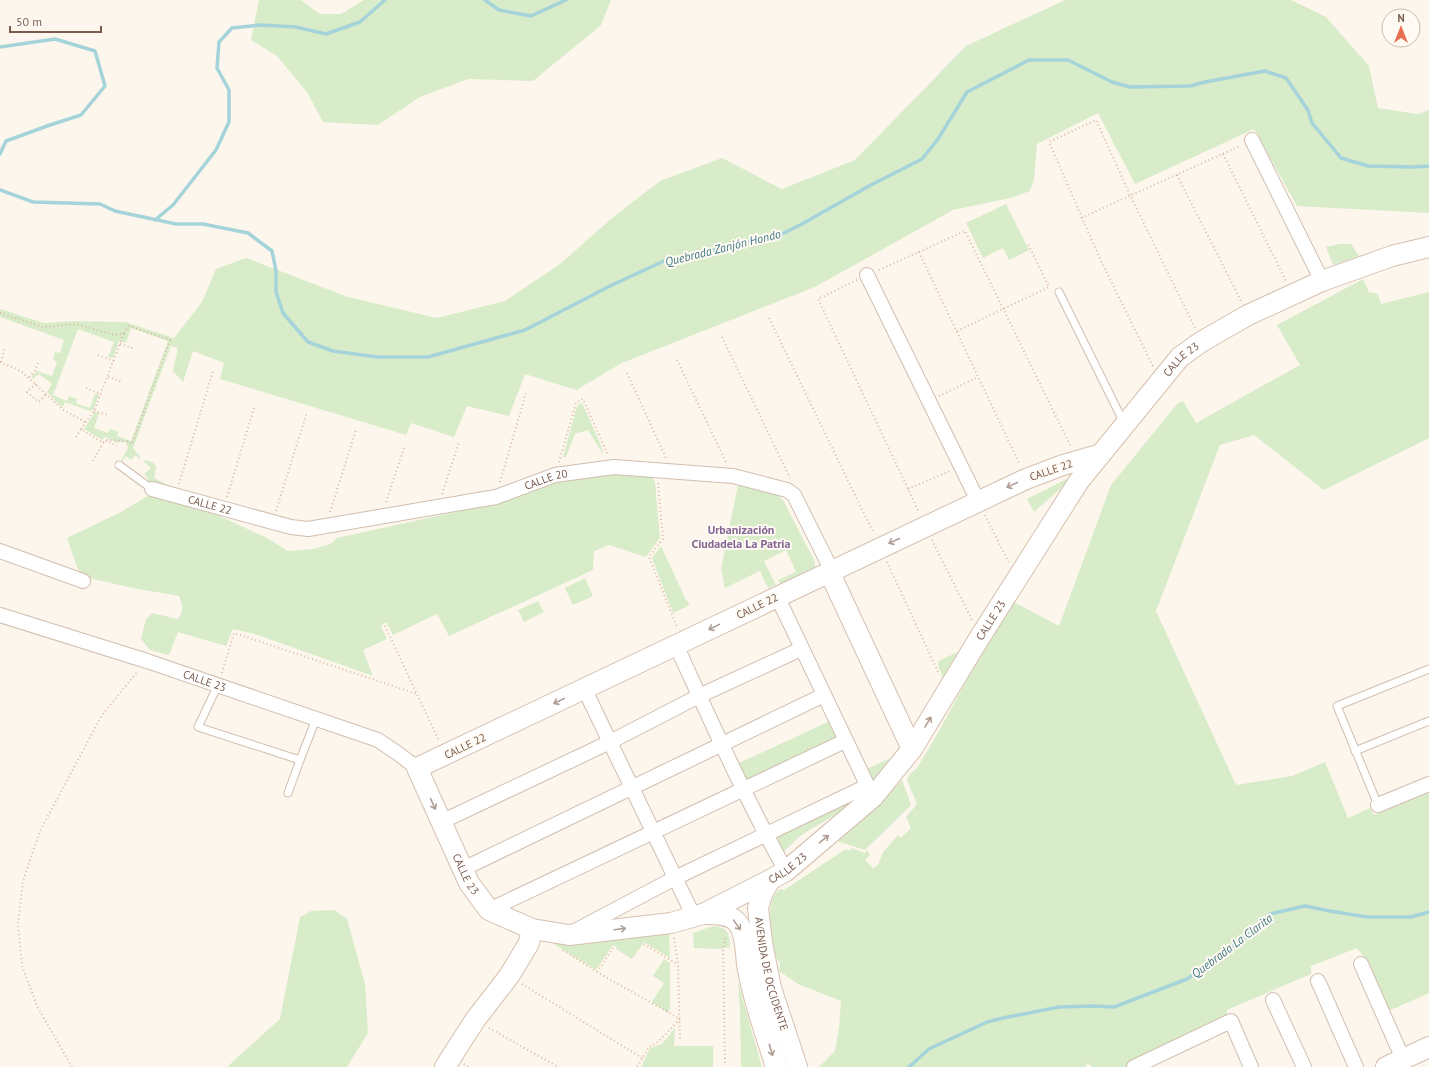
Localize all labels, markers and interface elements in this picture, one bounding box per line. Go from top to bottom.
scale bar [10,8,101,34]
north arrow [1381,8,1421,48]
text: N [1397,11,1405,25]
text: 50 m [16,14,42,29]
water label: Quebrada Zanjón Hondo [663,226,782,269]
street label: CALLE 23 [1160,339,1202,379]
street label: CALLE 22 [1028,456,1074,484]
street label: CALLE 20 [522,466,568,493]
one-way arrow [1006,482,1018,489]
street label: CALLE 22 [187,492,233,517]
district label: Urbanización Ciudadela La Patria [691,522,791,551]
one-way arrow [889,538,901,545]
street label: CALLE 22 [734,590,780,622]
street label: CALLE 23 [973,598,1009,643]
one-way arrow [708,624,720,631]
street label: CALLE 23 [181,667,228,695]
one-way arrow [553,698,565,705]
one-way arrow [925,716,933,728]
street label: CALLE 22 [442,730,488,762]
one-way arrow [430,797,437,809]
one-way arrow [818,834,829,843]
street label: CALLE 23 [766,849,810,887]
street label: CALLE 23 [450,851,482,898]
water label: Quebrada La Clarita [1188,910,1275,981]
street label: AVENIDA DE OCCIDENTE [752,916,792,1032]
one-way arrow [733,920,741,931]
one-way arrow [613,925,626,933]
one-way arrow [768,1043,775,1056]

